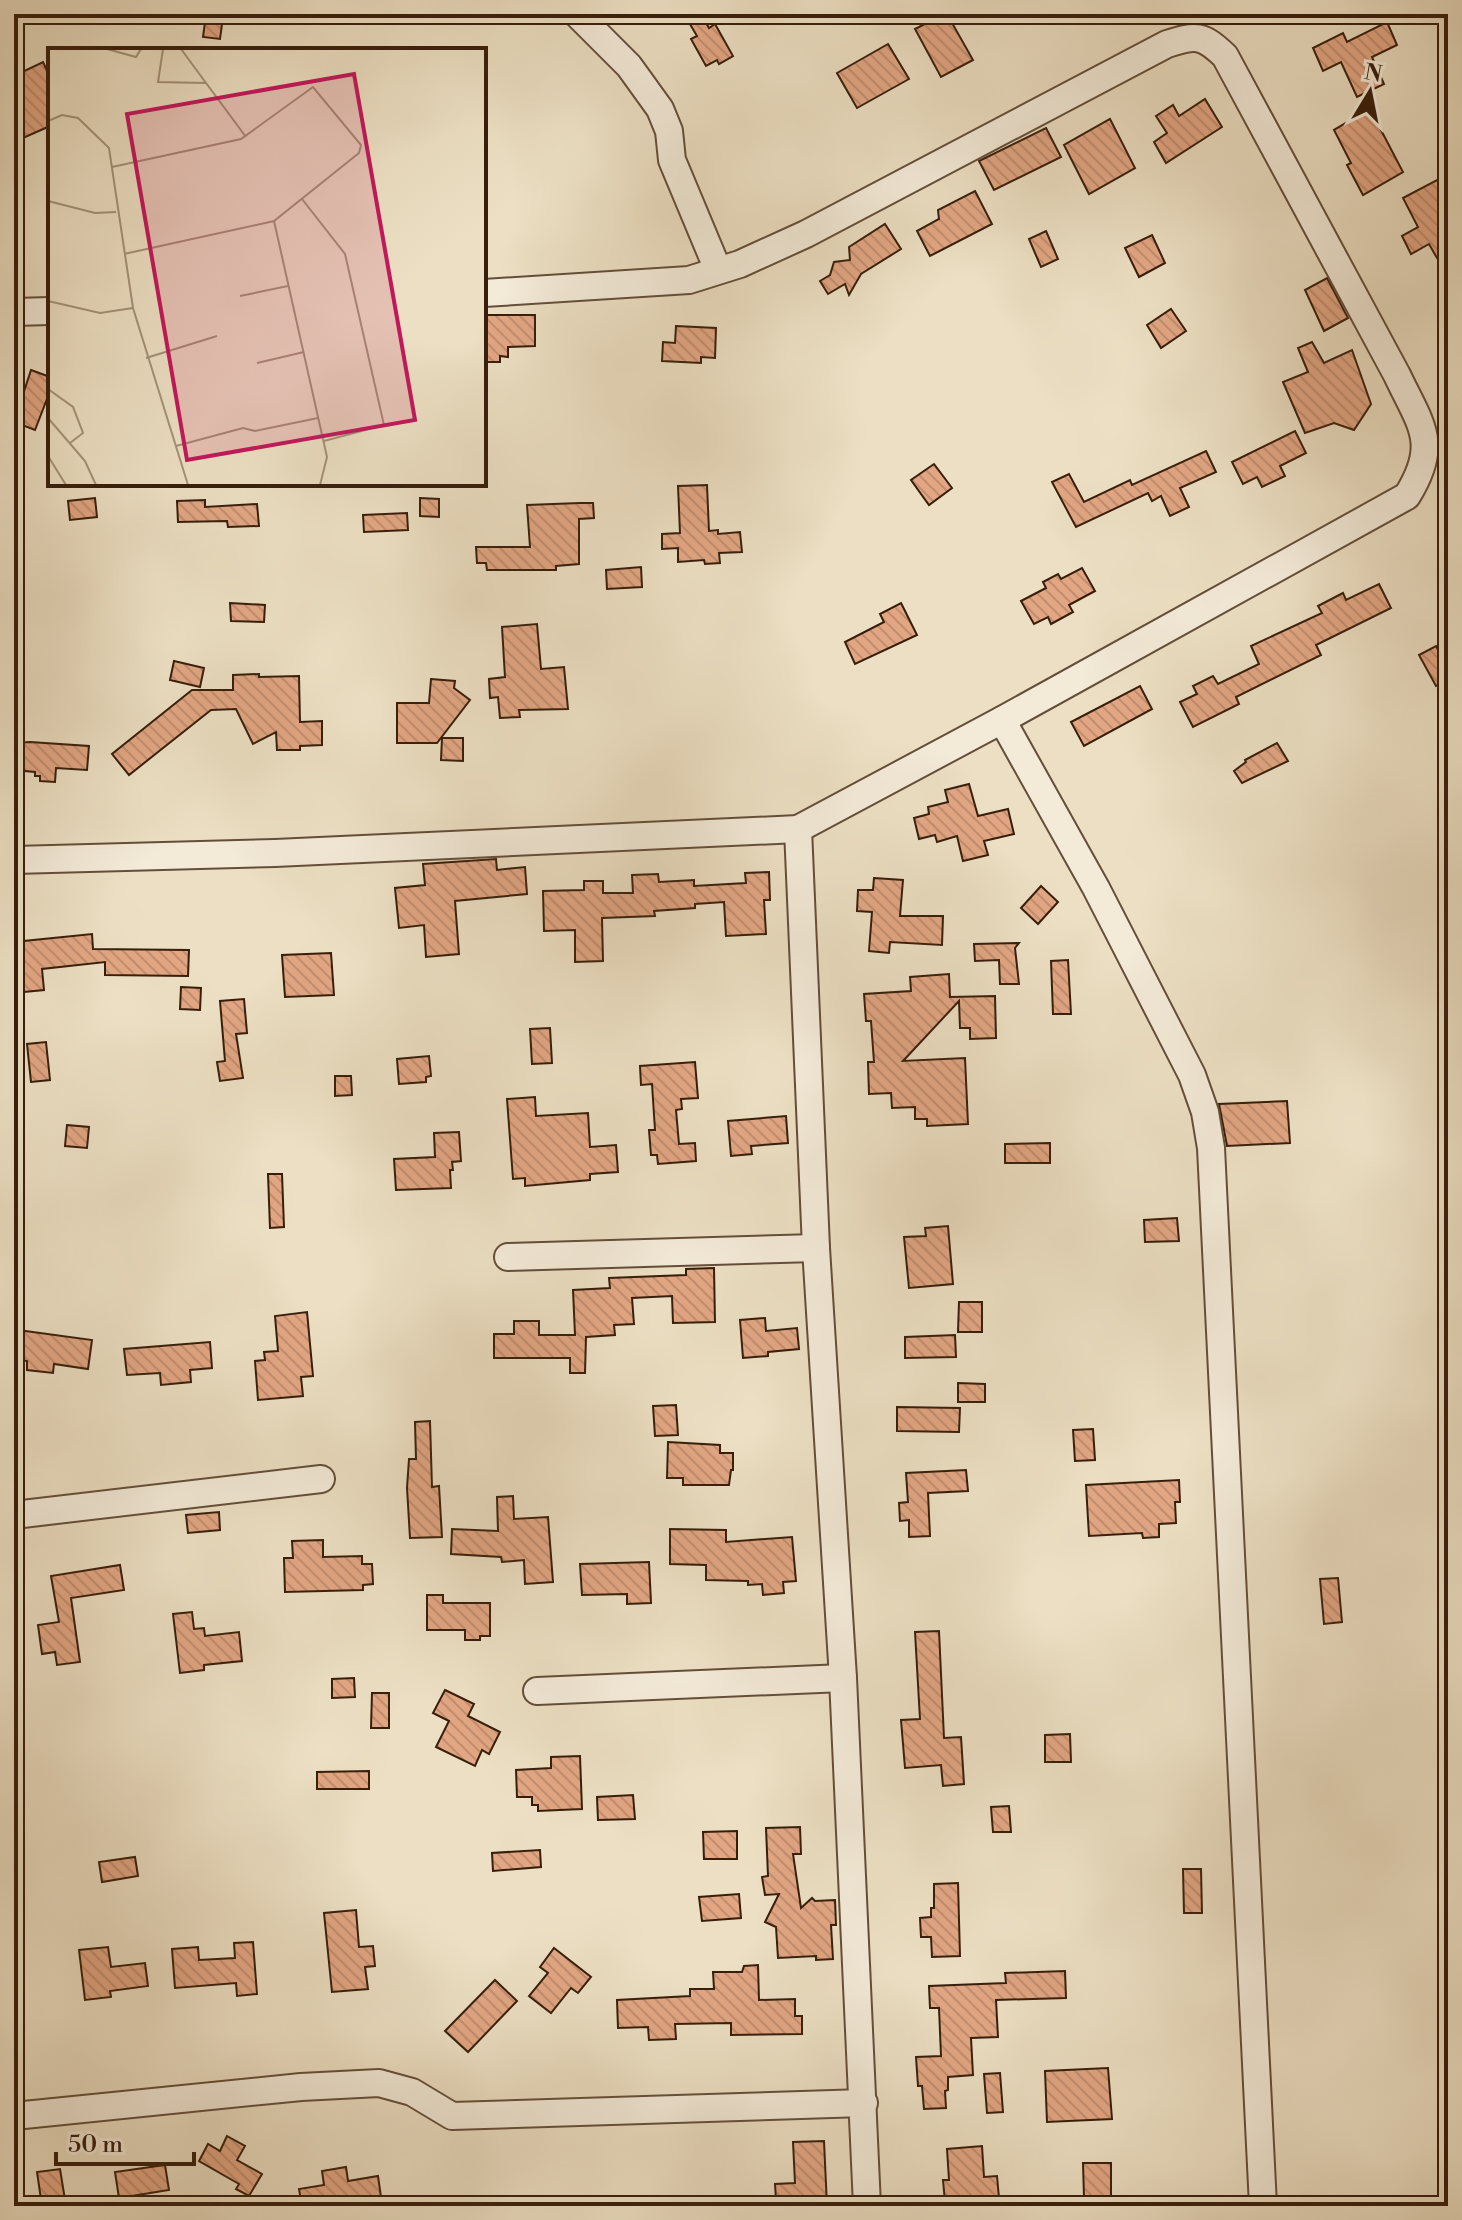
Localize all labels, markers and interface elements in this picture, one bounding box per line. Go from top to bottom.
inset map [48,48,486,486]
north arrow [1330,52,1410,132]
text: N [1362,59,1385,89]
scale bar [56,2116,194,2166]
text: 50 m [68,2130,123,2160]

